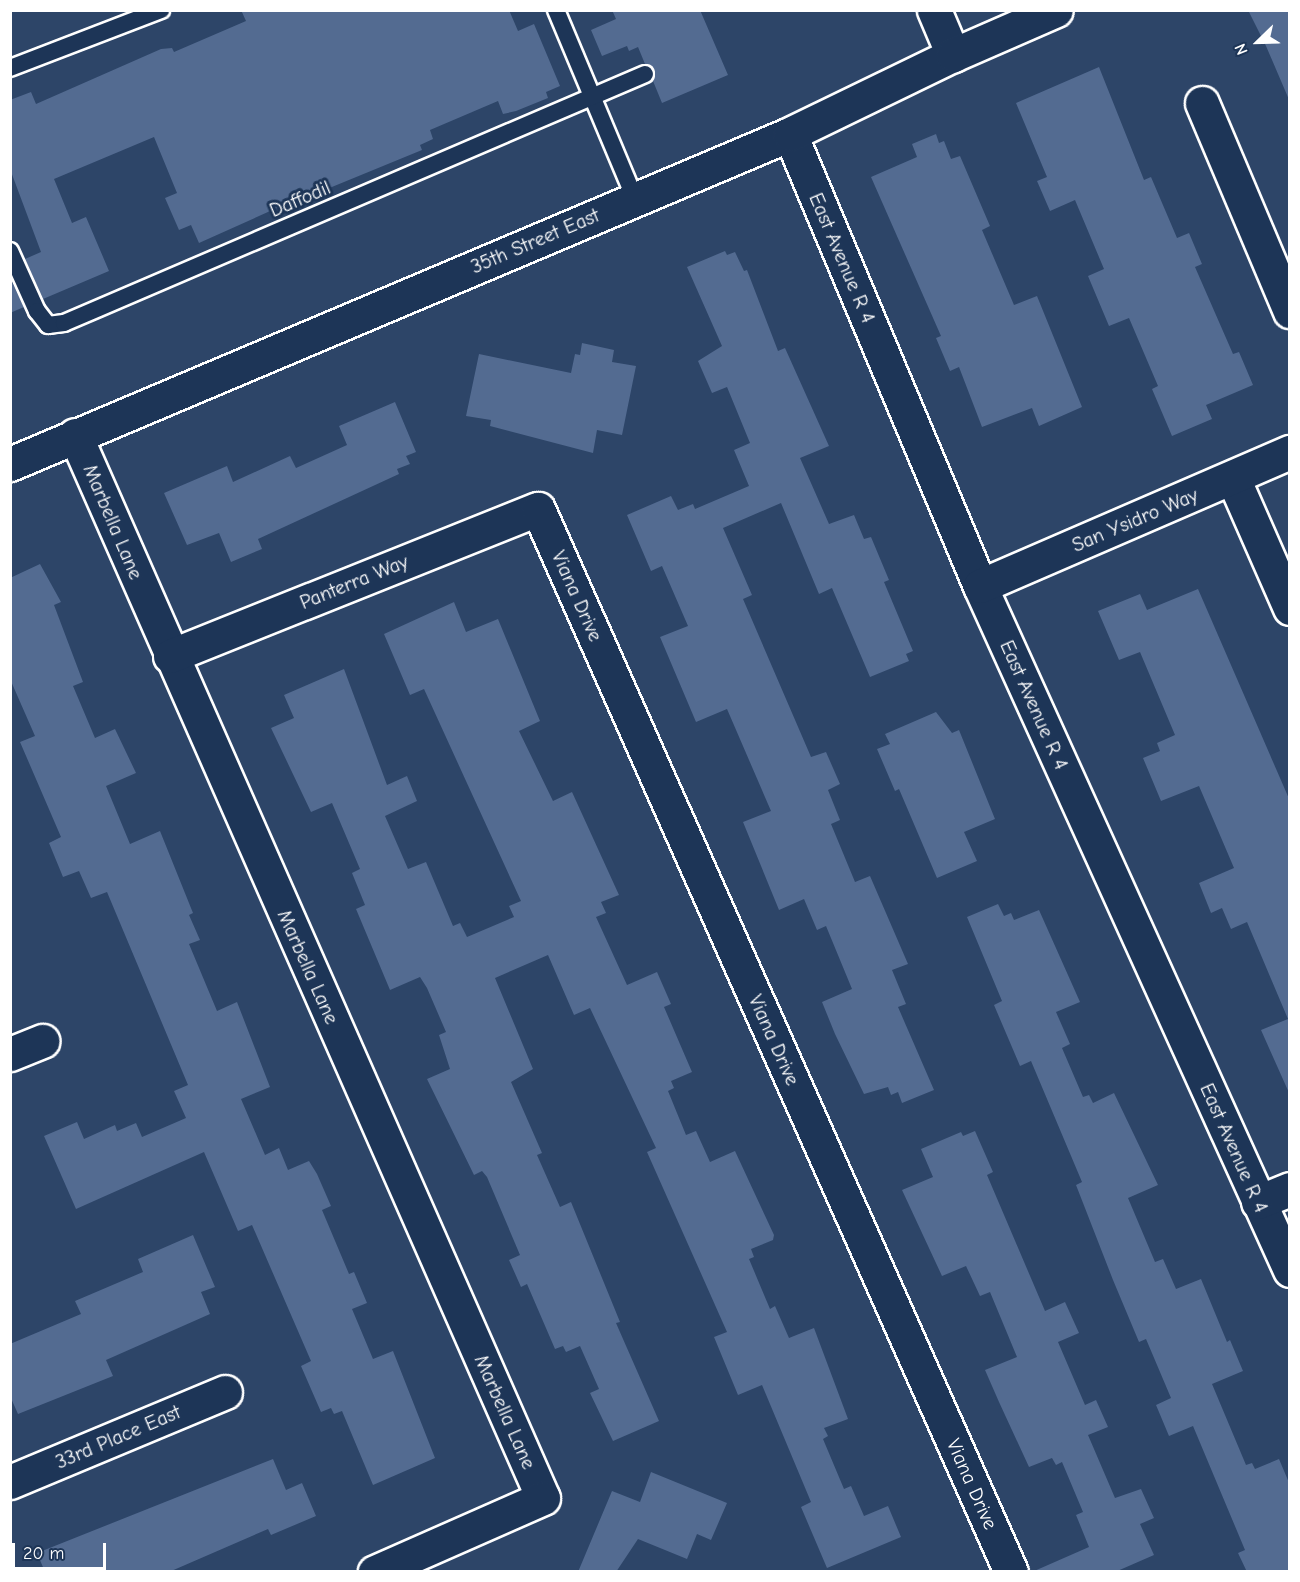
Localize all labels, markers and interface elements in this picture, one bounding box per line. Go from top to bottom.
north arrow [1228,12,1288,72]
text: N [1231,41,1252,57]
street label: Daffodil [266,175,334,223]
street label: East Avenue R 4 [804,189,880,327]
street label: 35th Street East [467,203,603,279]
street label: Marbella Lane [78,461,148,583]
street label: San Ysidro Way [1068,483,1202,557]
street label: Viana Drive [546,547,608,645]
street label: Panterra Way [296,549,412,615]
street label: East Avenue R 4 [995,637,1073,773]
street label: Marbella Lane [272,906,344,1028]
street label: Viana Drive [743,991,805,1089]
street label: East Avenue R 4 [1195,1080,1273,1216]
street label: Marbella Lane [469,1351,541,1473]
street label: 33rd Place East [52,1400,184,1474]
street label: Viana Drive [941,1435,1003,1533]
scale bar [15,1531,110,1569]
text: 20 m [23,1543,64,1564]

